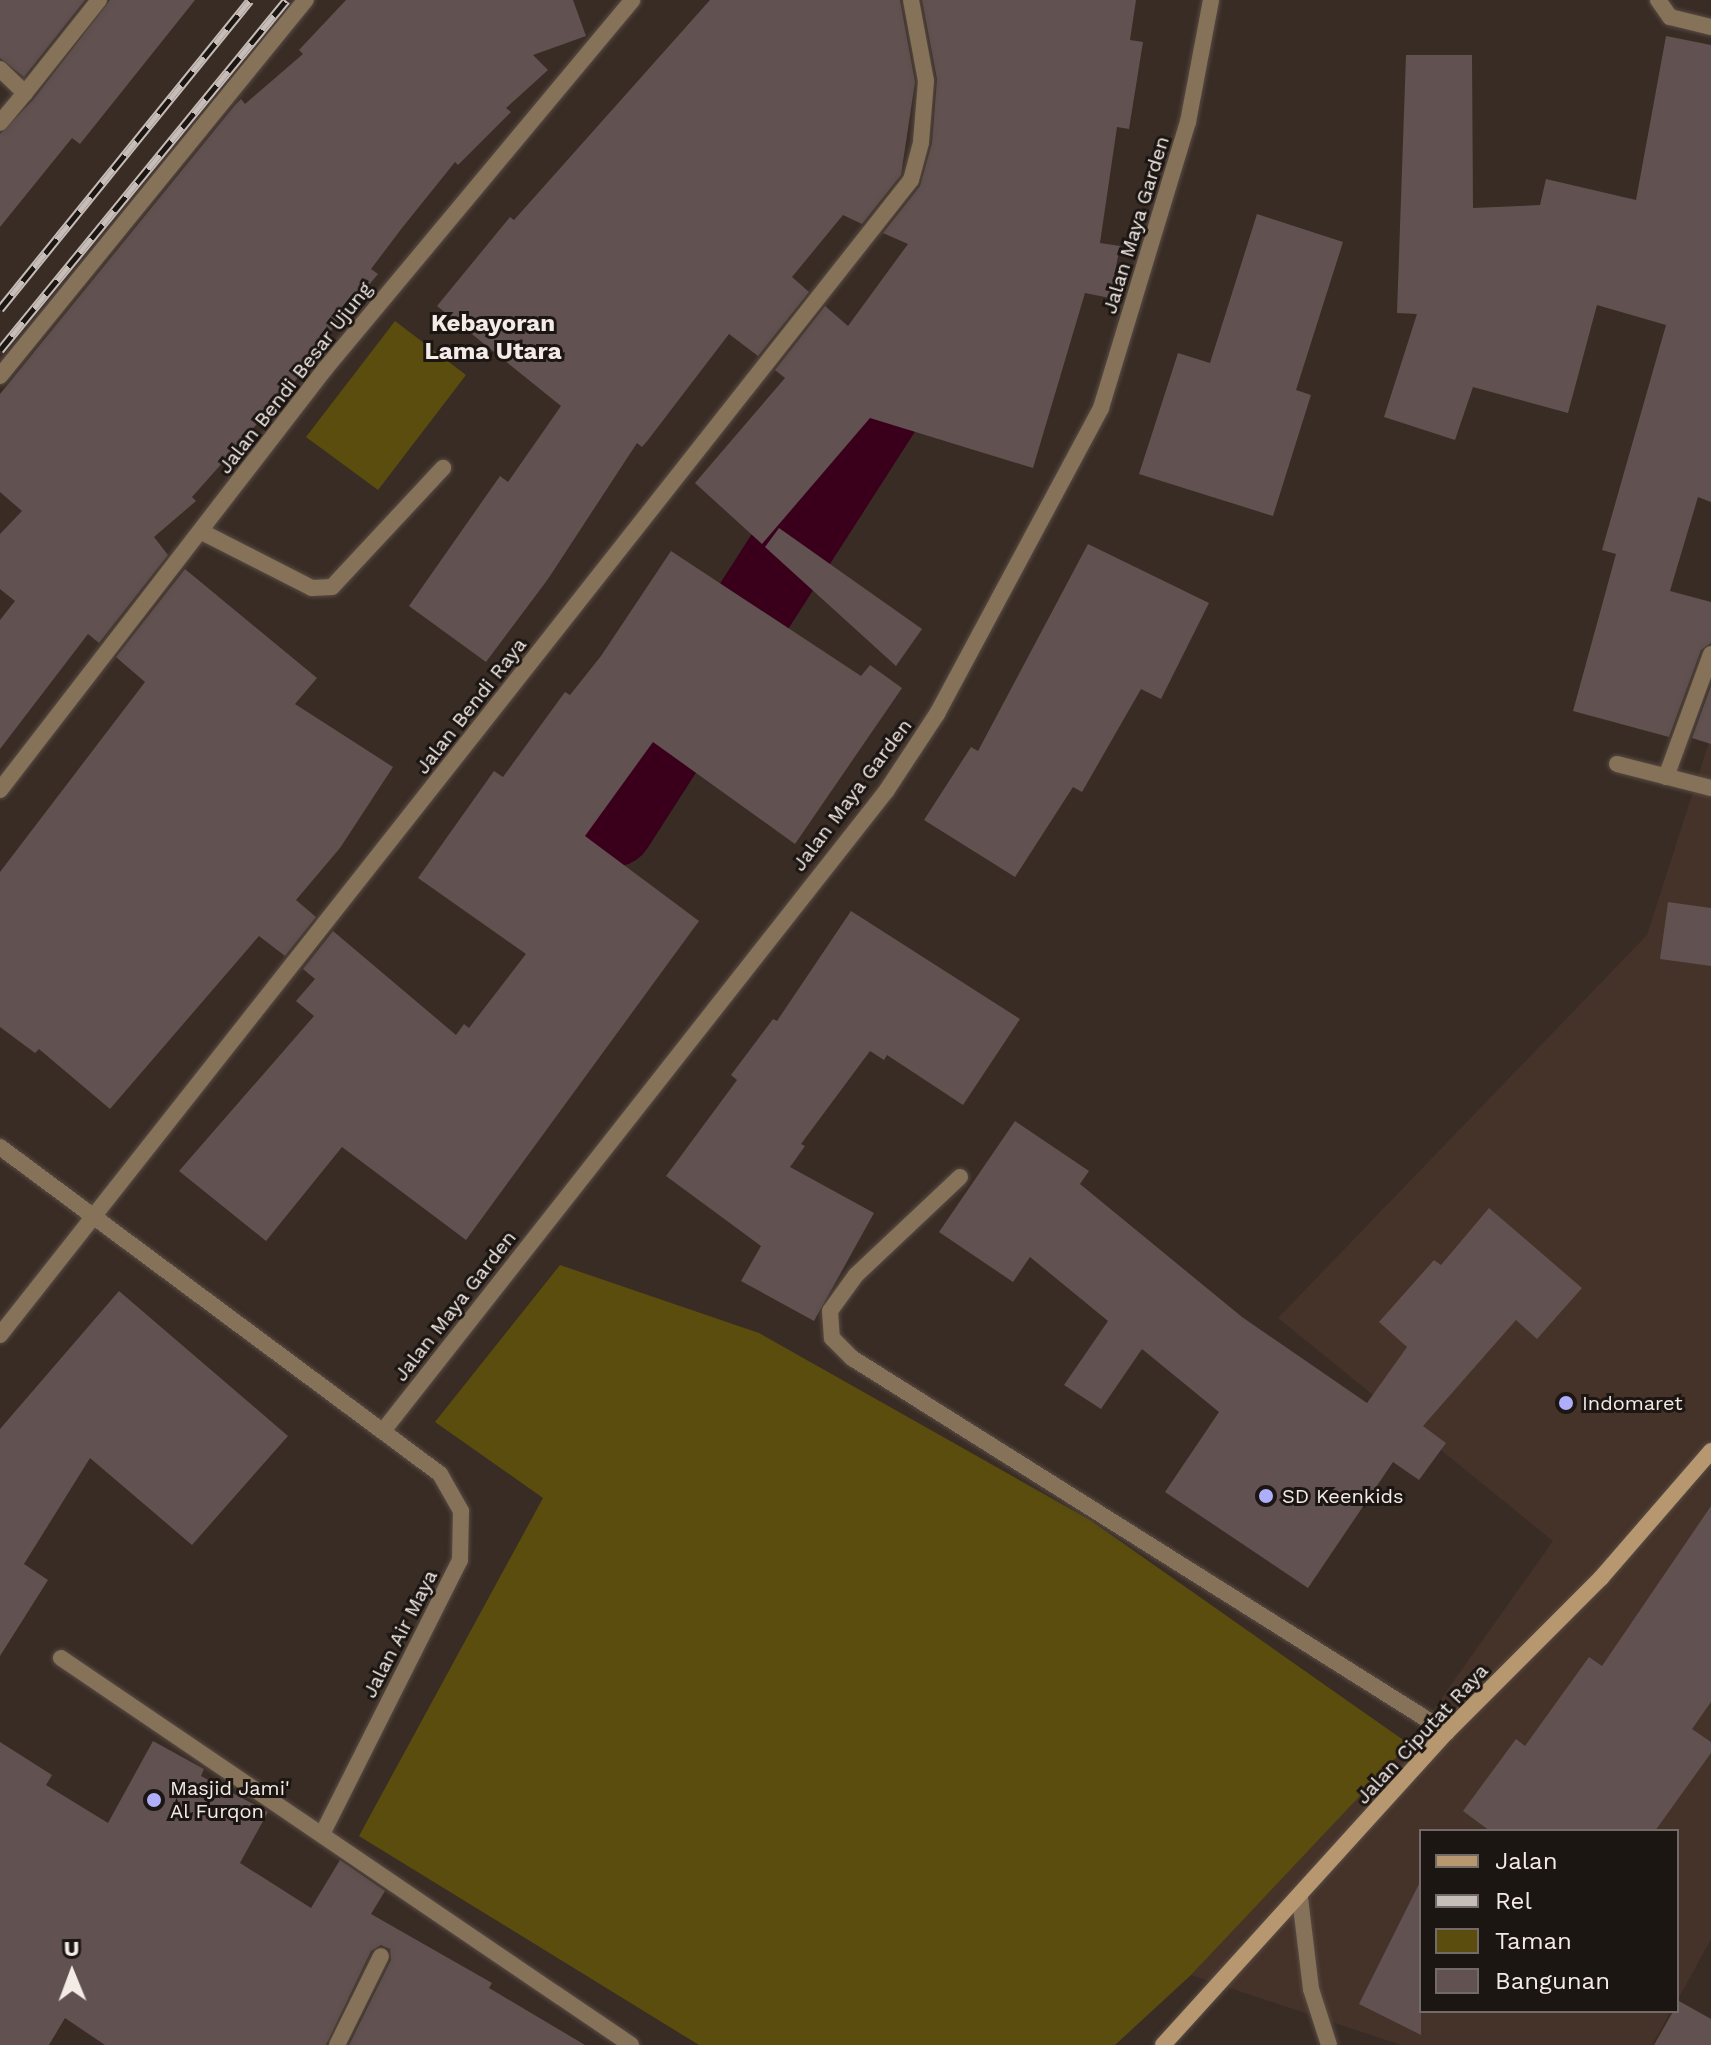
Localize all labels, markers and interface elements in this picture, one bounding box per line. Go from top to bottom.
street label: Jalan Maya Garden [1097,133,1175,317]
street label: Jalan Bendi Besar Ujung [213,277,377,479]
district label: Kebayoran Lama Utara [424,310,562,366]
street label: Jalan Bendi Raya [410,633,532,779]
street label: Jalan Maya Garden [787,714,917,876]
street label: Jalan Maya Garden [389,1226,521,1386]
place label: Indomaret [1582,1391,1683,1415]
marker: Indomaret [1557,1394,1575,1412]
place label: SD Keenkids [1282,1484,1404,1508]
marker: SD Keenkids [1257,1487,1275,1505]
street label: Jalan Air Maya [357,1566,443,1702]
street label: Jalan Ciputat Raya [1351,1659,1493,1809]
place label: Masjid Jami' Al Furqon [170,1776,290,1823]
marker: Masjid Jami' Al Furqon [145,1791,163,1809]
legend [1419,1829,1679,2013]
text: Jalan [1495,1847,1558,1875]
text: Rel [1495,1887,1532,1915]
text: Taman [1495,1927,1572,1955]
north arrow [32,1933,112,2013]
text: U [64,1936,80,1961]
text: Bangunan [1495,1967,1610,1995]

